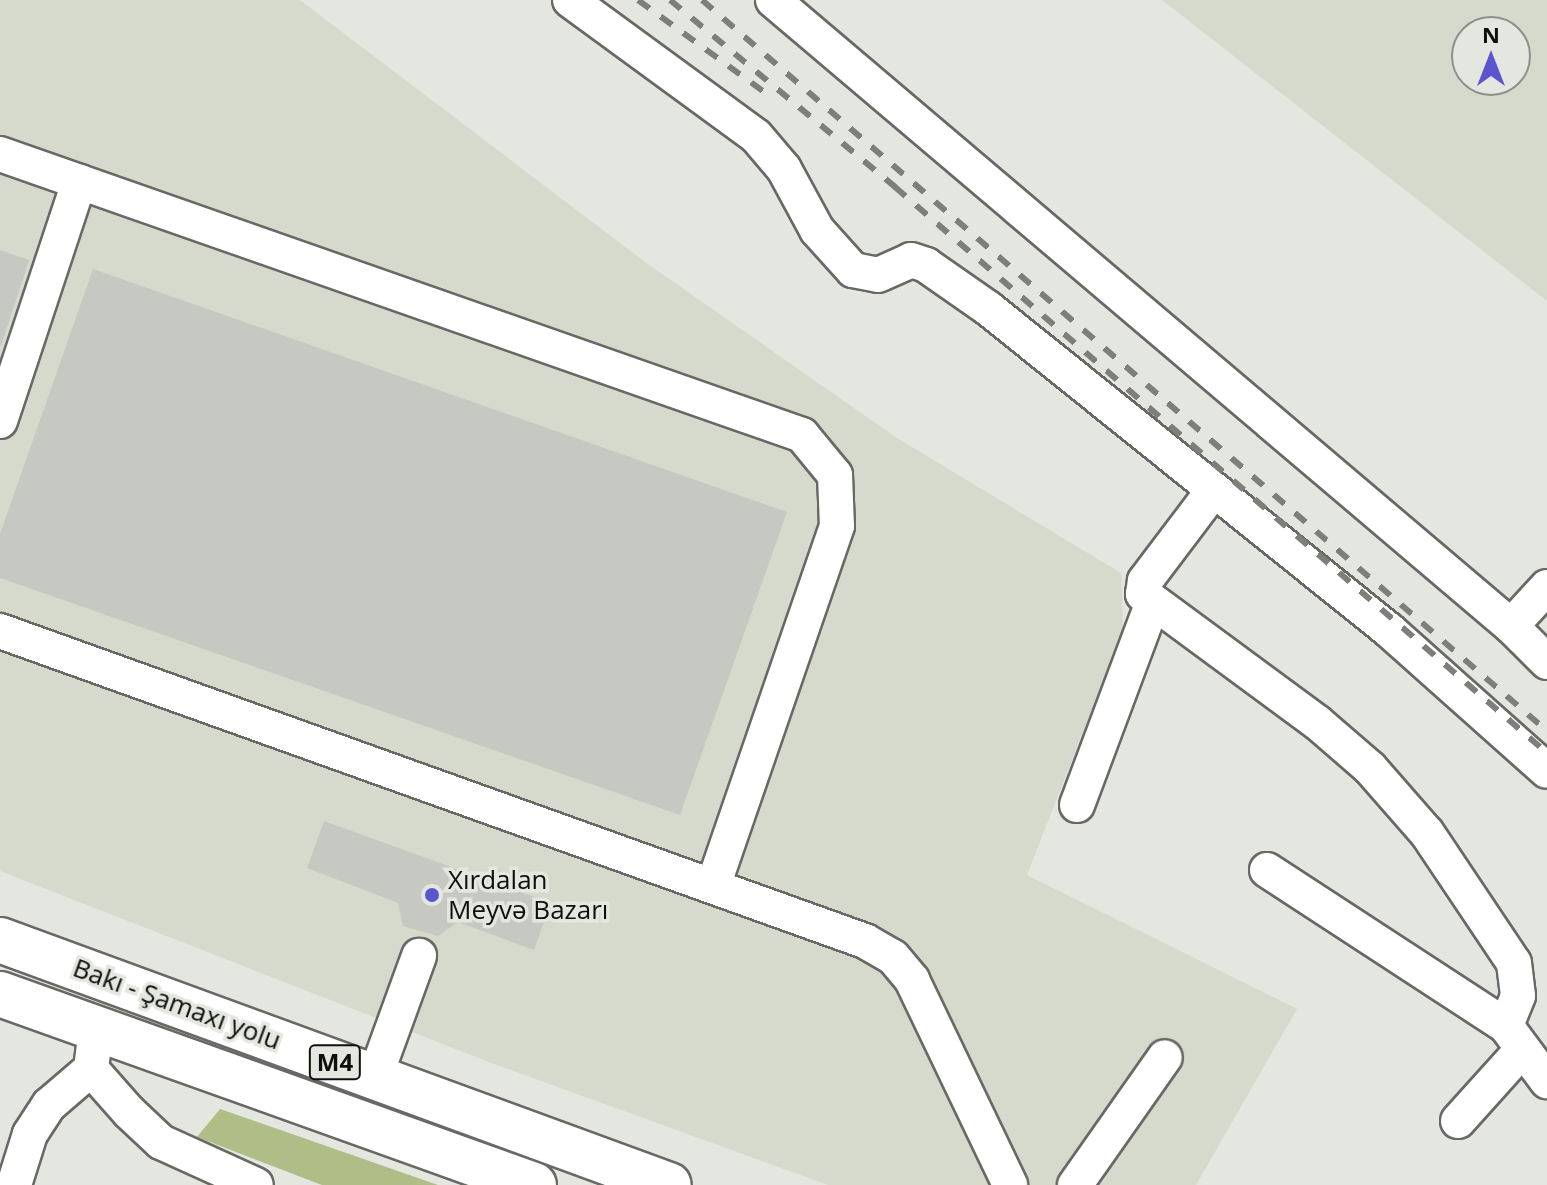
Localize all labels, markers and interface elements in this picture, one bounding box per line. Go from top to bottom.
north arrow [1451,16,1531,96]
text: N [1482,19,1500,49]
place label: Xırdalan Meyvə Bazarı [448,864,608,926]
marker: Xırdalan Meyvə Bazarı [423,886,441,904]
street label: Bakı - Şamaxı yolu [69,952,285,1056]
road number: M4 [307,1042,363,1082]

